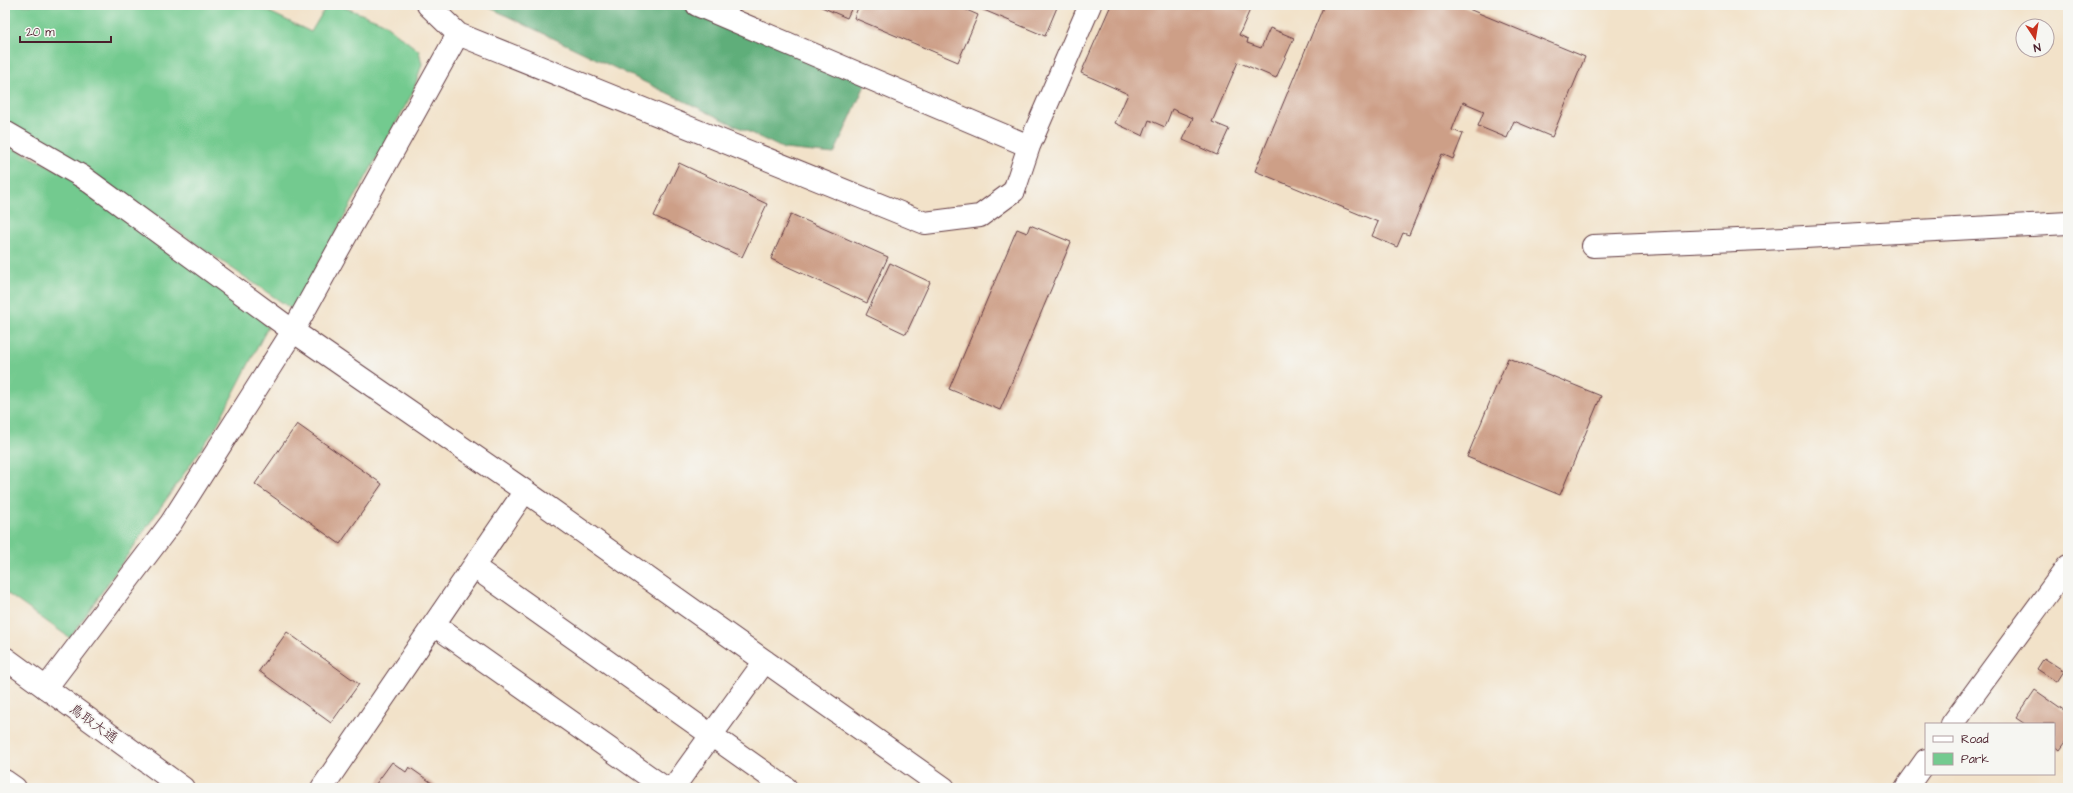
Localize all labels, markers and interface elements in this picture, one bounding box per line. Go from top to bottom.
scale bar [20,18,111,44]
north arrow [2015,18,2055,58]
text: 20 m [26,24,55,41]
text: N [2032,39,2042,55]
street label: 鳥取大通 [65,699,122,748]
legend [1925,723,2055,775]
text: Road [1961,731,1989,748]
text: Park [1961,751,1989,768]

